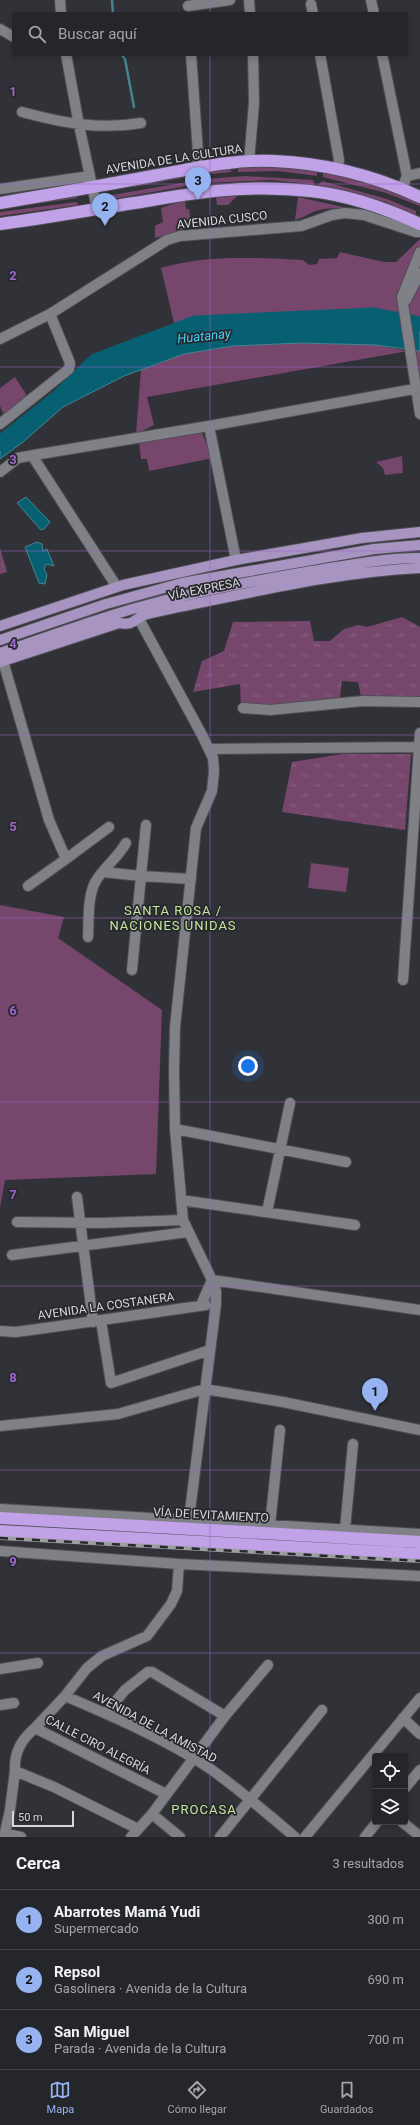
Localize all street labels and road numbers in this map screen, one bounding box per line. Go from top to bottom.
street label: AVENIDA DE LA CULTURA [105,141,243,177]
street label: AVENIDA CUSCO [176,208,268,232]
street label: VÍA EXPRESA [167,574,241,603]
street label: AVENIDA LA COSTANERA [37,1289,175,1323]
street label: VÍA DE EVITAMIENTO [153,1504,269,1525]
street label: AVENIDA DE LA AMISTAD [91,1688,219,1766]
street label: CALLE CIRO ALEGRÍA [43,1712,153,1778]

